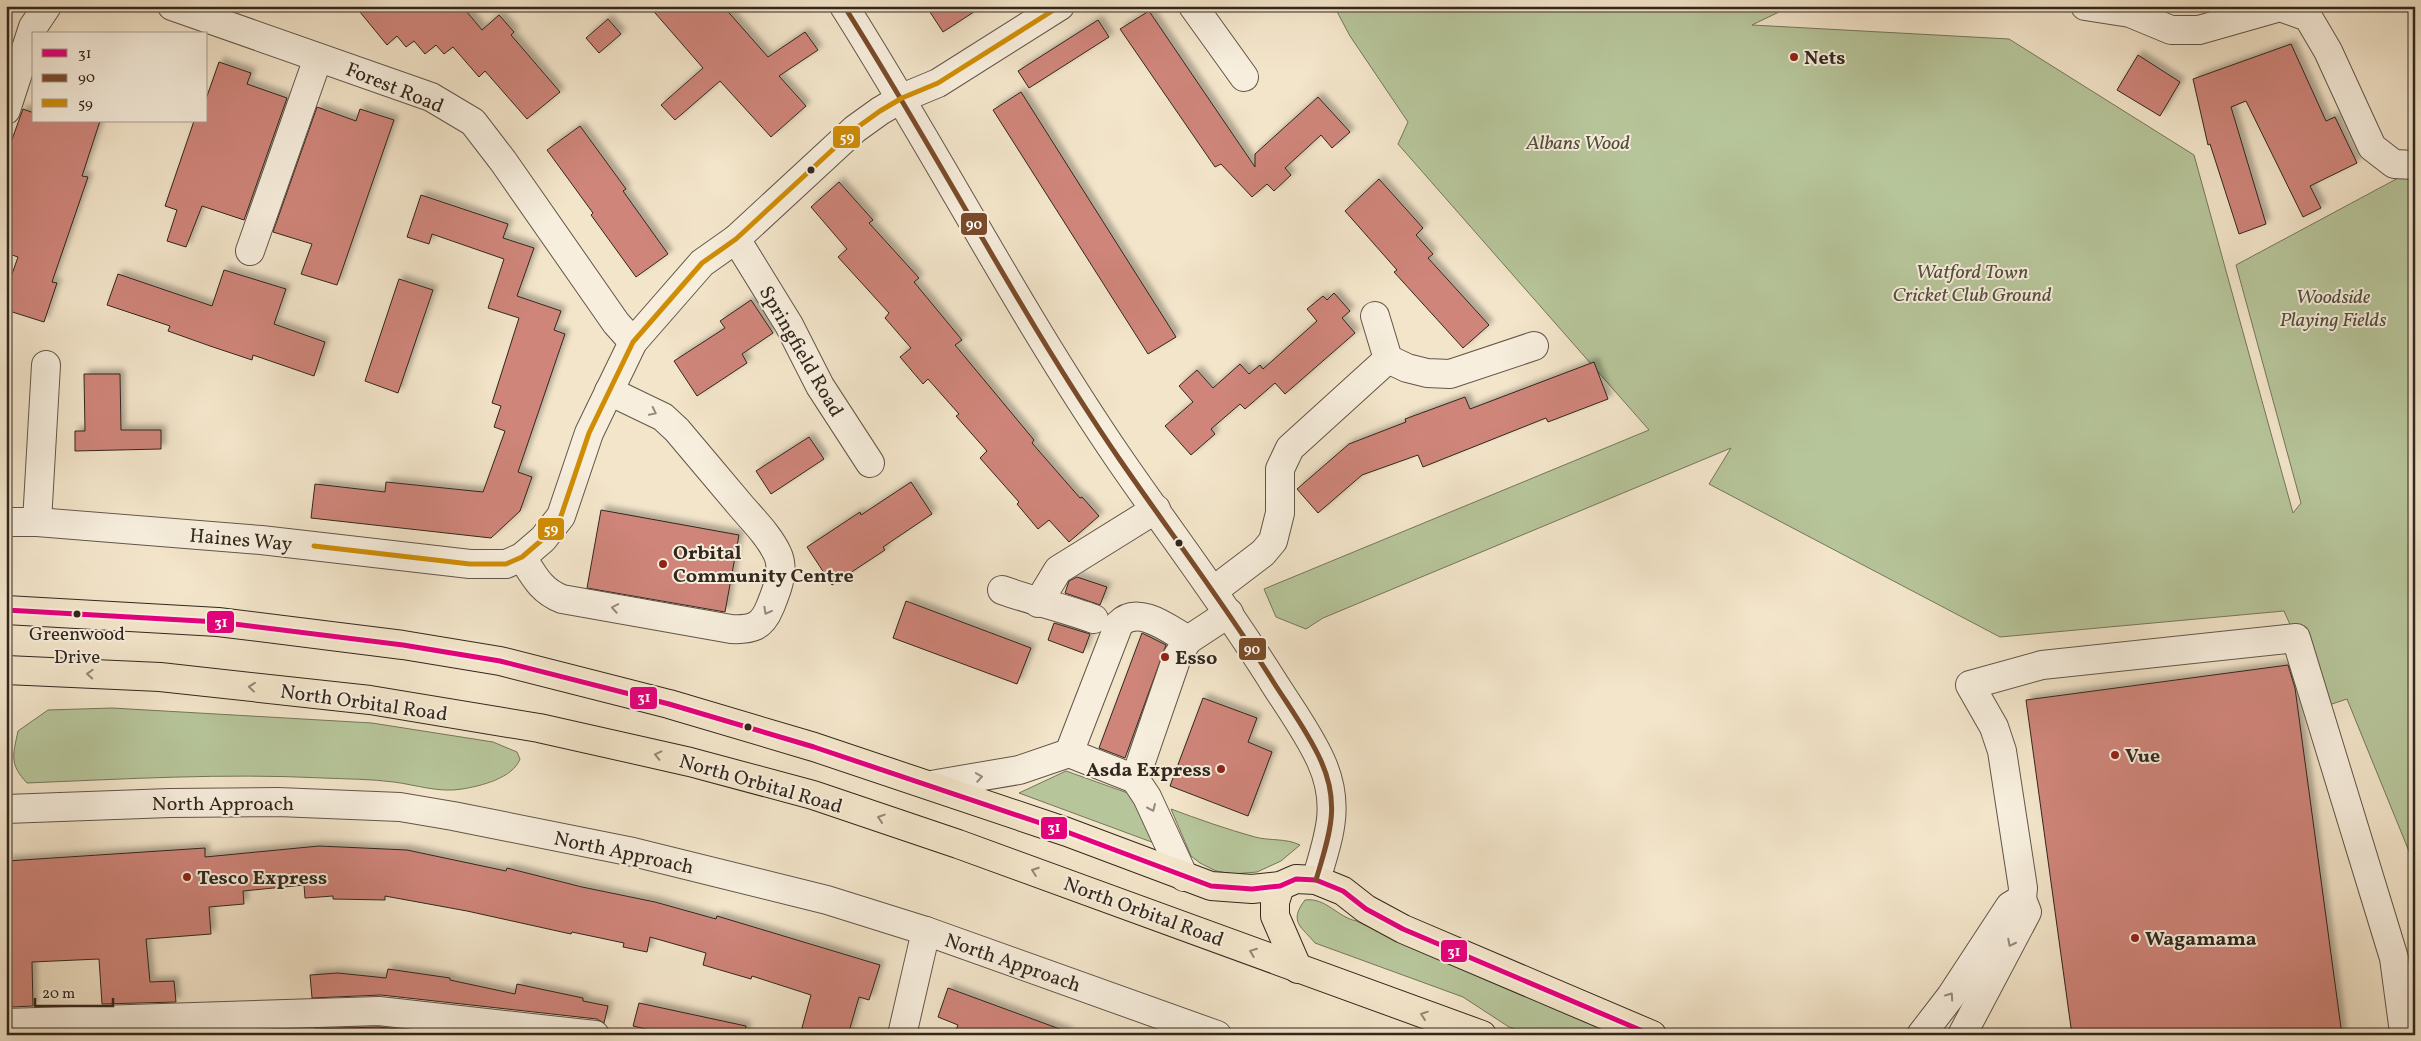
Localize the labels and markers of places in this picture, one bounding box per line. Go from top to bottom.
place label: Nets [1804,45,1846,73]
marker: Nets [1788,51,1800,63]
unlabelled marker [806,165,816,175]
unlabelled marker [1174,538,1184,548]
place label: Orbital Community Centre [673,540,854,591]
marker: Orbital Community Centre [657,558,669,570]
marker: Greenwood Drive [72,609,82,619]
place label: Greenwood Drive [29,622,125,671]
place label: Esso [1175,645,1217,673]
marker: Esso [1159,651,1171,663]
unlabelled marker [743,722,753,732]
place label: Vue [2125,743,2160,771]
marker: Vue [2109,749,2121,761]
place label: Asda Express [1086,757,1211,785]
marker: Asda Express [1215,763,1227,775]
place label: Tesco Express [197,865,327,893]
marker: Tesco Express [181,871,193,883]
place label: Wagamama [2145,926,2257,954]
marker: Wagamama [2129,932,2141,944]

